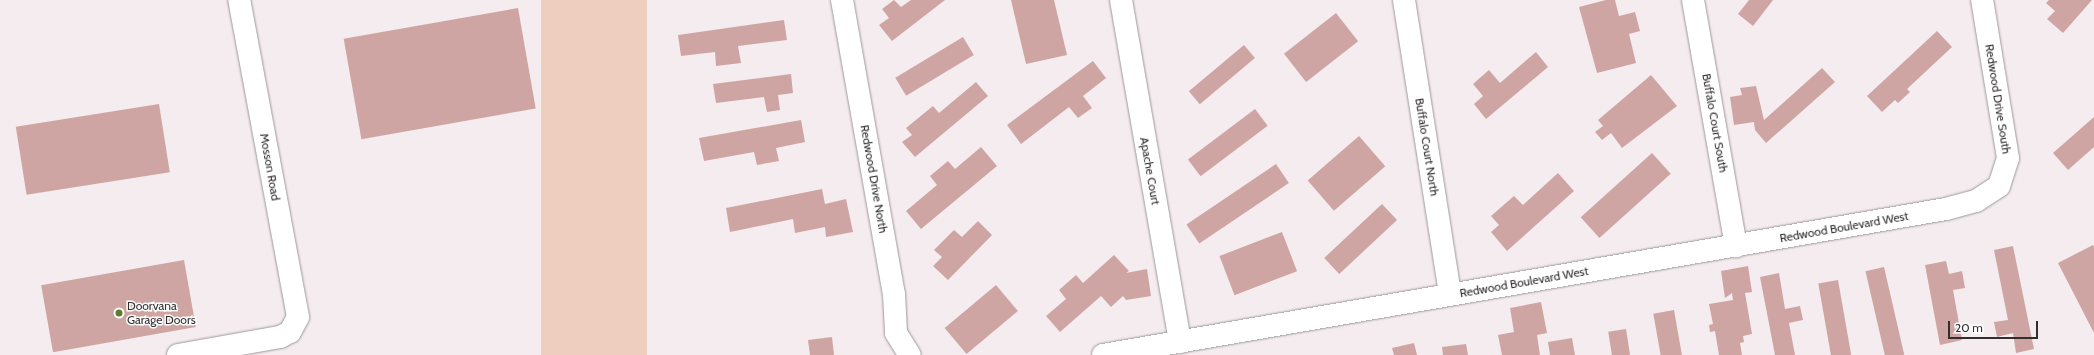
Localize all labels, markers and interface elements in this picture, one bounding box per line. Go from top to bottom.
street label: Redwood Drive South [1982,43,2014,155]
street label: Buffalo Court South [1699,72,1731,174]
street label: Buffalo Court North [1412,97,1442,197]
street label: Redwood Drive North [857,124,891,234]
street label: Mosson Road [257,132,283,202]
street label: Apache Court [1137,136,1163,206]
street label: Redwood Boulevard West [1778,209,1910,245]
street label: Redwood Boulevard West [1458,264,1590,300]
place label: Doorvana Garage Doors [127,299,196,327]
marker: Doorvana Garage Doors [114,308,124,318]
scale bar [1950,313,2040,339]
text: 20 m [1955,320,1983,335]

